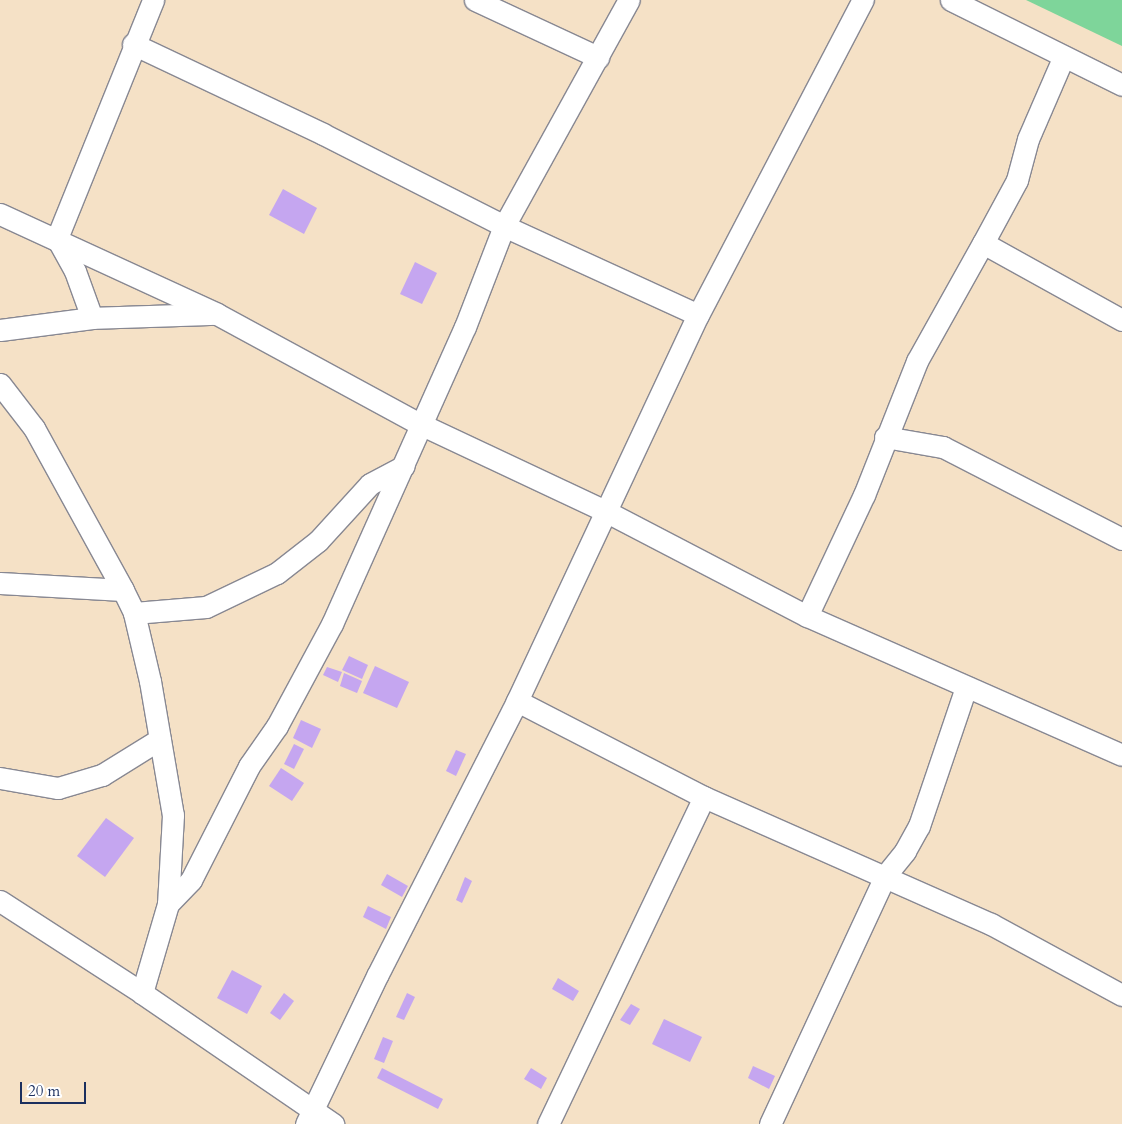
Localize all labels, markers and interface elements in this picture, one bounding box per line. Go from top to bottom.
scale bar [22,1072,89,1104]
text: 20 m [28,1081,60,1101]

